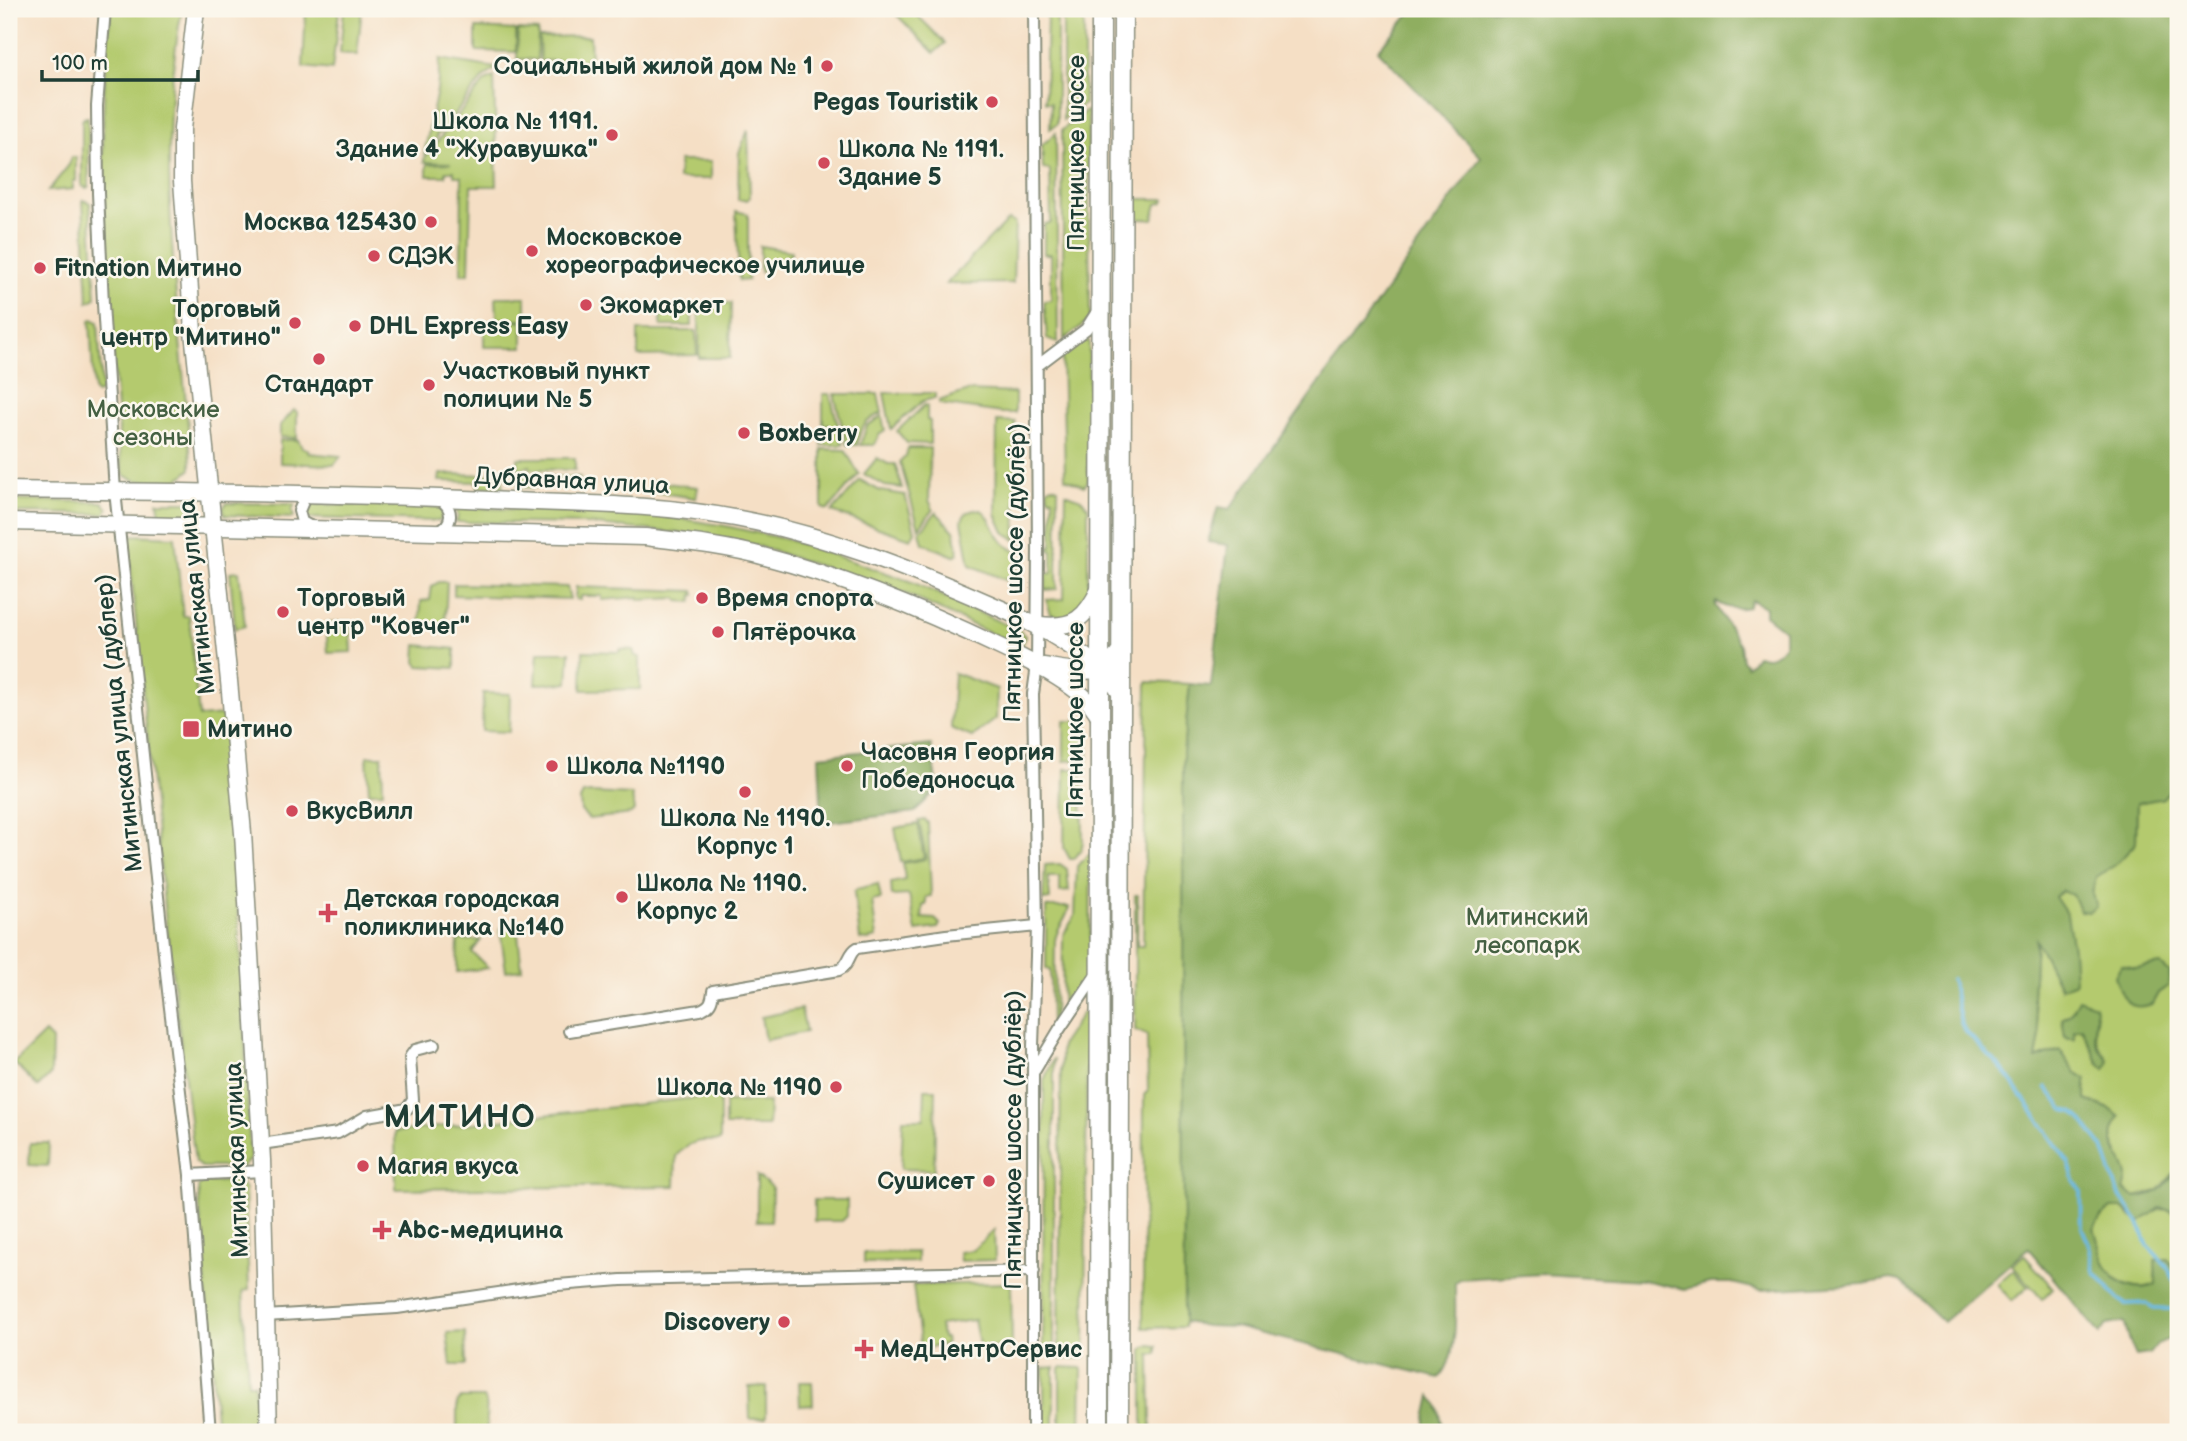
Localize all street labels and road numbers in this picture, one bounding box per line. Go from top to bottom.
street label: Пятницкое шоссе [1062,55,1091,251]
street label: Пятницкое шоссе (дублёр) [998,423,1032,723]
street label: Дубравная улица [474,461,670,501]
street label: Митинская улица [172,498,222,696]
street label: Митинская улица (дублер) [89,573,149,873]
street label: Пятницкое шоссе [1061,622,1090,818]
street label: Пятницкое шоссе (дублёр) [999,990,1028,1290]
street label: Митинская улица [219,1061,255,1259]

